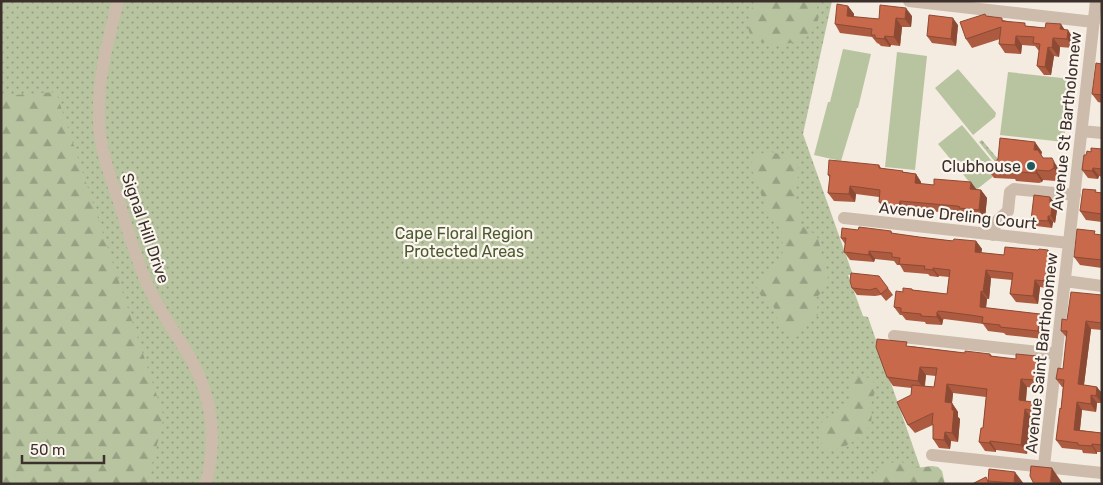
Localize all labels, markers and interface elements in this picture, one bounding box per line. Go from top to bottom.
street label: Avenue St Bartholomew [1048,31,1085,211]
place label: Clubhouse [942,157,1021,176]
marker: Clubhouse [1025,160,1037,172]
street label: Signal Hill Drive [118,171,173,286]
street label: Avenue Dreling Court [878,198,1038,233]
park label: Cape Floral Region Protected Areas [395,224,533,261]
street label: Avenue Saint Bartholomew [1021,251,1062,455]
scale bar [22,432,105,464]
text: 50 m [30,441,65,459]

